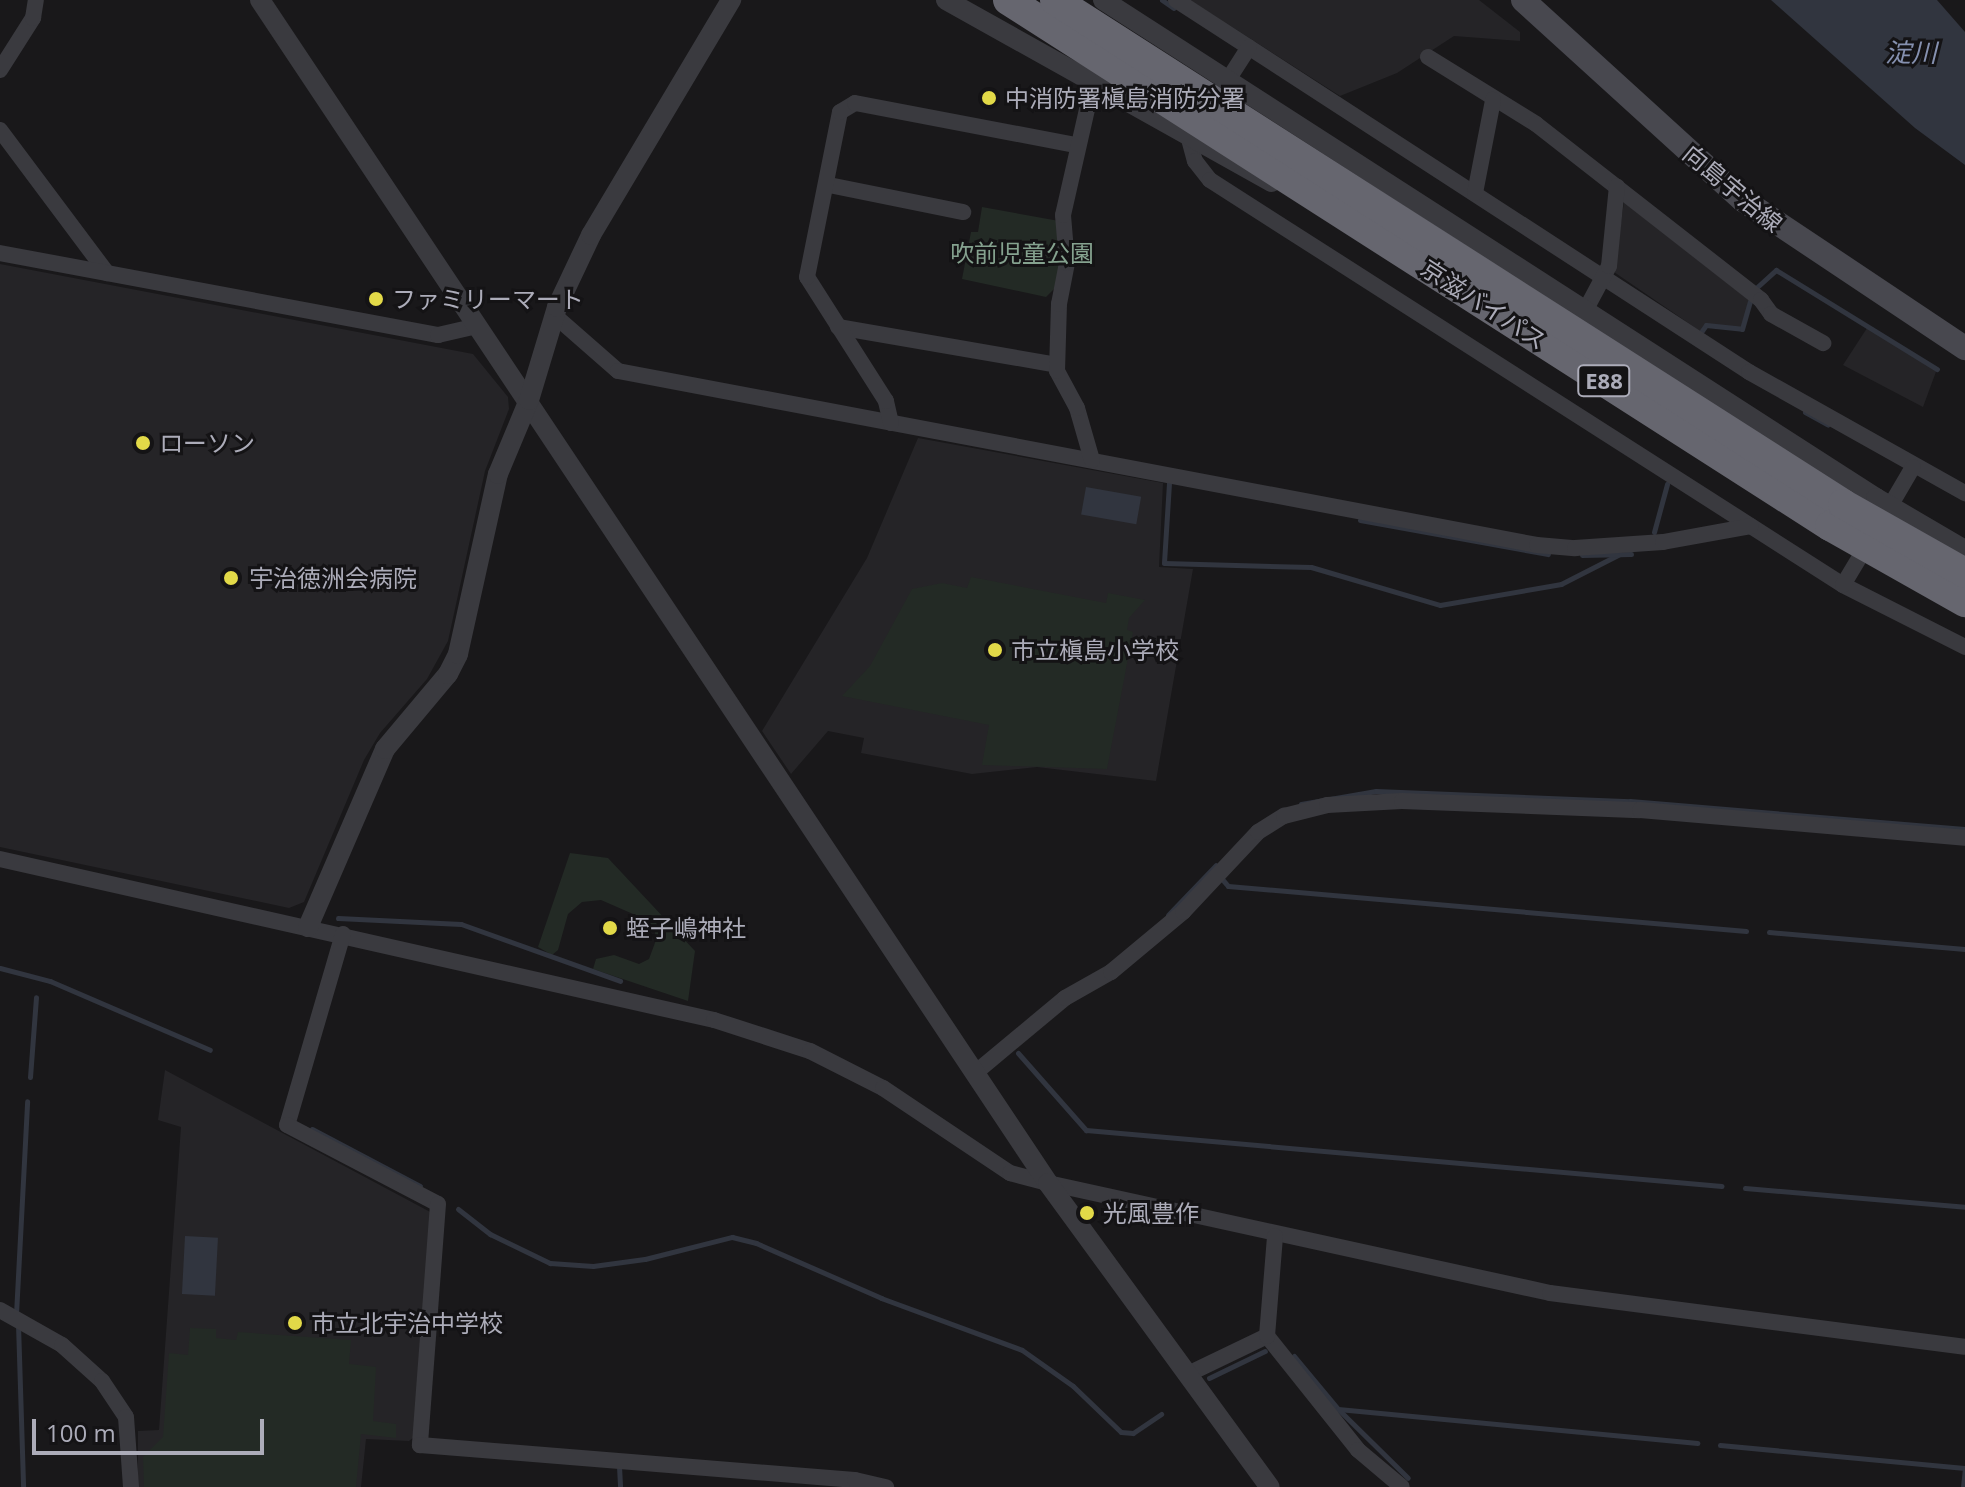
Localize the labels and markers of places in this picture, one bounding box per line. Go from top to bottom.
place label: 中消防署槇島消防分署 [1005,84,1245,112]
marker: 中消防署槇島消防分署 [980,89,998,107]
place label: ファミリーマート [392,285,584,313]
marker: ファミリーマート [367,290,385,308]
place label: ローソン [159,429,255,457]
marker: ローソン [134,434,152,452]
place label: 宇治徳洲会病院 [249,564,417,592]
marker: 宇治徳洲会病院 [220,567,242,589]
place label: 市立槇島小学校 [1011,636,1179,664]
marker: 市立槇島小学校 [986,641,1004,659]
place label: 蛭子嶋神社 [626,914,746,942]
marker: 蛭子嶋神社 [601,919,619,937]
place label: 光風豊作 [1103,1199,1199,1227]
marker: 光風豊作 [1078,1204,1096,1222]
place label: 市立北宇治中学校 [311,1309,503,1337]
marker: 市立北宇治中学校 [286,1314,304,1332]

